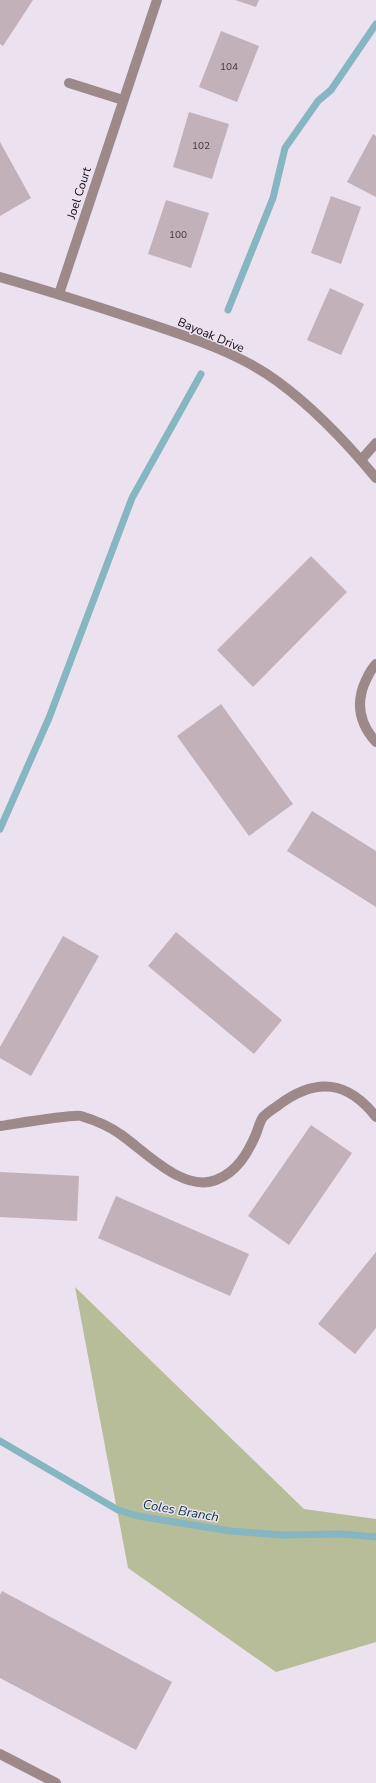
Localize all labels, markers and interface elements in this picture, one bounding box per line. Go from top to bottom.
house number: 104 [220,60,238,74]
house number: 102 [192,139,210,153]
street label: Joel Court [63,164,95,222]
house number: 100 [169,228,187,242]
street label: Bayoak Drive [175,314,247,356]
water label: Coles Branch [141,1495,220,1527]

